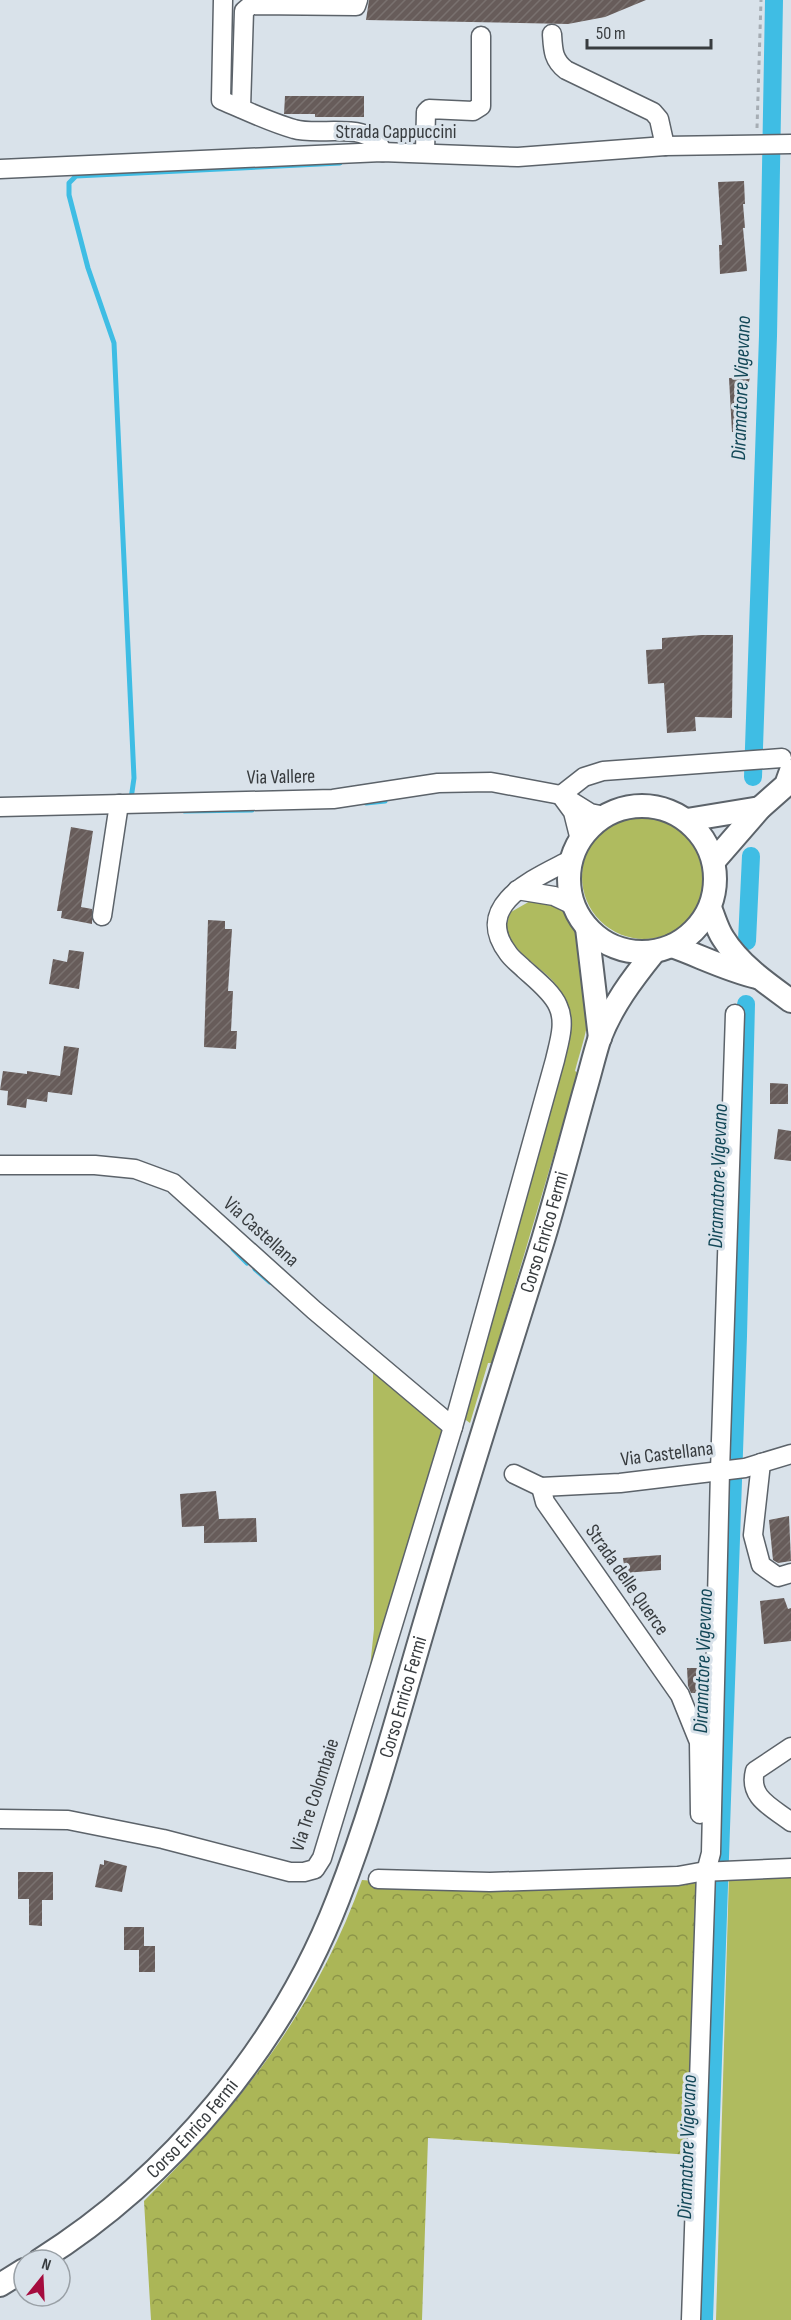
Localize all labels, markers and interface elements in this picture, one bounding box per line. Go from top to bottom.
scale bar [587,12,712,50]
text: 50 m [596,23,626,44]
street label: Strada Cappuccini [336,120,456,144]
water label: Diramatore Vigevano [726,315,756,461]
street label: Via Vallere [246,764,316,790]
water label: Diramatore Vigevano [703,1103,733,1249]
street label: Corso Enrico Fermi [515,1169,574,1296]
street label: Via Castellana [218,1192,304,1272]
street label: Via Castellana [619,1436,715,1472]
street label: Strada delle Querce [580,1520,674,1640]
water label: Diramatore Vigevano [688,1588,718,1734]
street label: Corso Enrico Fermi [374,1634,432,1761]
street label: Via Tre Colombaie [285,1736,345,1854]
water label: Diramatore Vigevano [672,2074,702,2220]
street label: Corso Enrico Fermi [142,2075,244,2183]
north arrow [12,2248,72,2308]
text: N [39,2255,53,2276]

